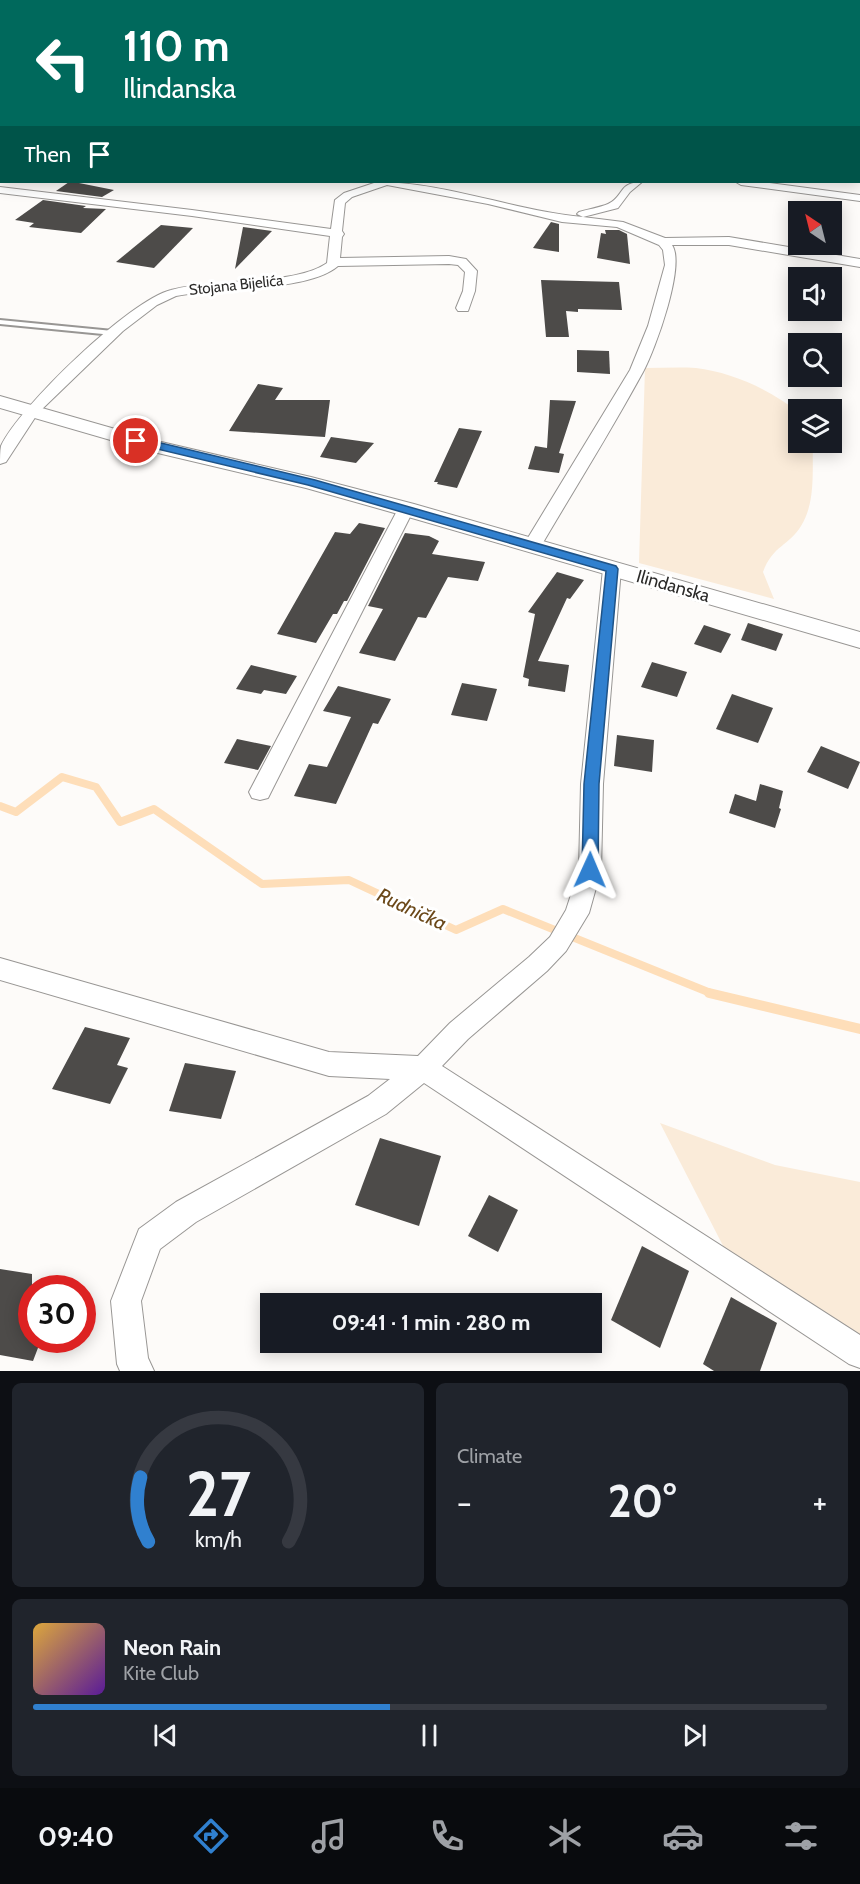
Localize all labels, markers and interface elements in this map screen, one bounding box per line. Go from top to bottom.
text: 110 m [123,20,230,72]
icon: left [24,24,102,102]
text: Ilindanska [123,72,236,105]
icon: arrive [83,138,116,171]
text: Then [24,141,71,168]
north arrow [788,201,842,255]
map controls [788,201,842,453]
button: sound [788,267,842,321]
street label: Stojana Bijelića [188,271,285,299]
button: search [788,333,842,387]
button: layers [788,399,842,453]
pin [110,415,161,466]
icon: arrive [119,424,152,457]
street label: Ilindanska [634,565,713,607]
position arrow [558,838,622,902]
water label: Rudnička [374,883,450,935]
speed limit sign: 30 [18,1275,96,1353]
text: 09:41 · 1 min · 280 m [332,1309,530,1336]
text: Climate [457,1444,522,1468]
text: 27 [186,1456,251,1532]
text: 20° [608,1474,676,1528]
text: − [457,1482,472,1522]
text: + [812,1482,827,1522]
text: km/h [195,1526,241,1552]
text: Neon Rain [123,1634,221,1661]
text: Kite Club [123,1661,199,1685]
icon: previous [149,1719,182,1752]
icon: pause [413,1719,446,1752]
icon: next [678,1719,711,1752]
icon: directions [190,1815,232,1857]
icon: music [308,1815,350,1857]
icon: phone [426,1815,468,1857]
icon: climate [544,1815,586,1857]
icon: car [662,1815,704,1857]
icon: filters [780,1815,822,1857]
text: 09:40 [38,1820,114,1853]

